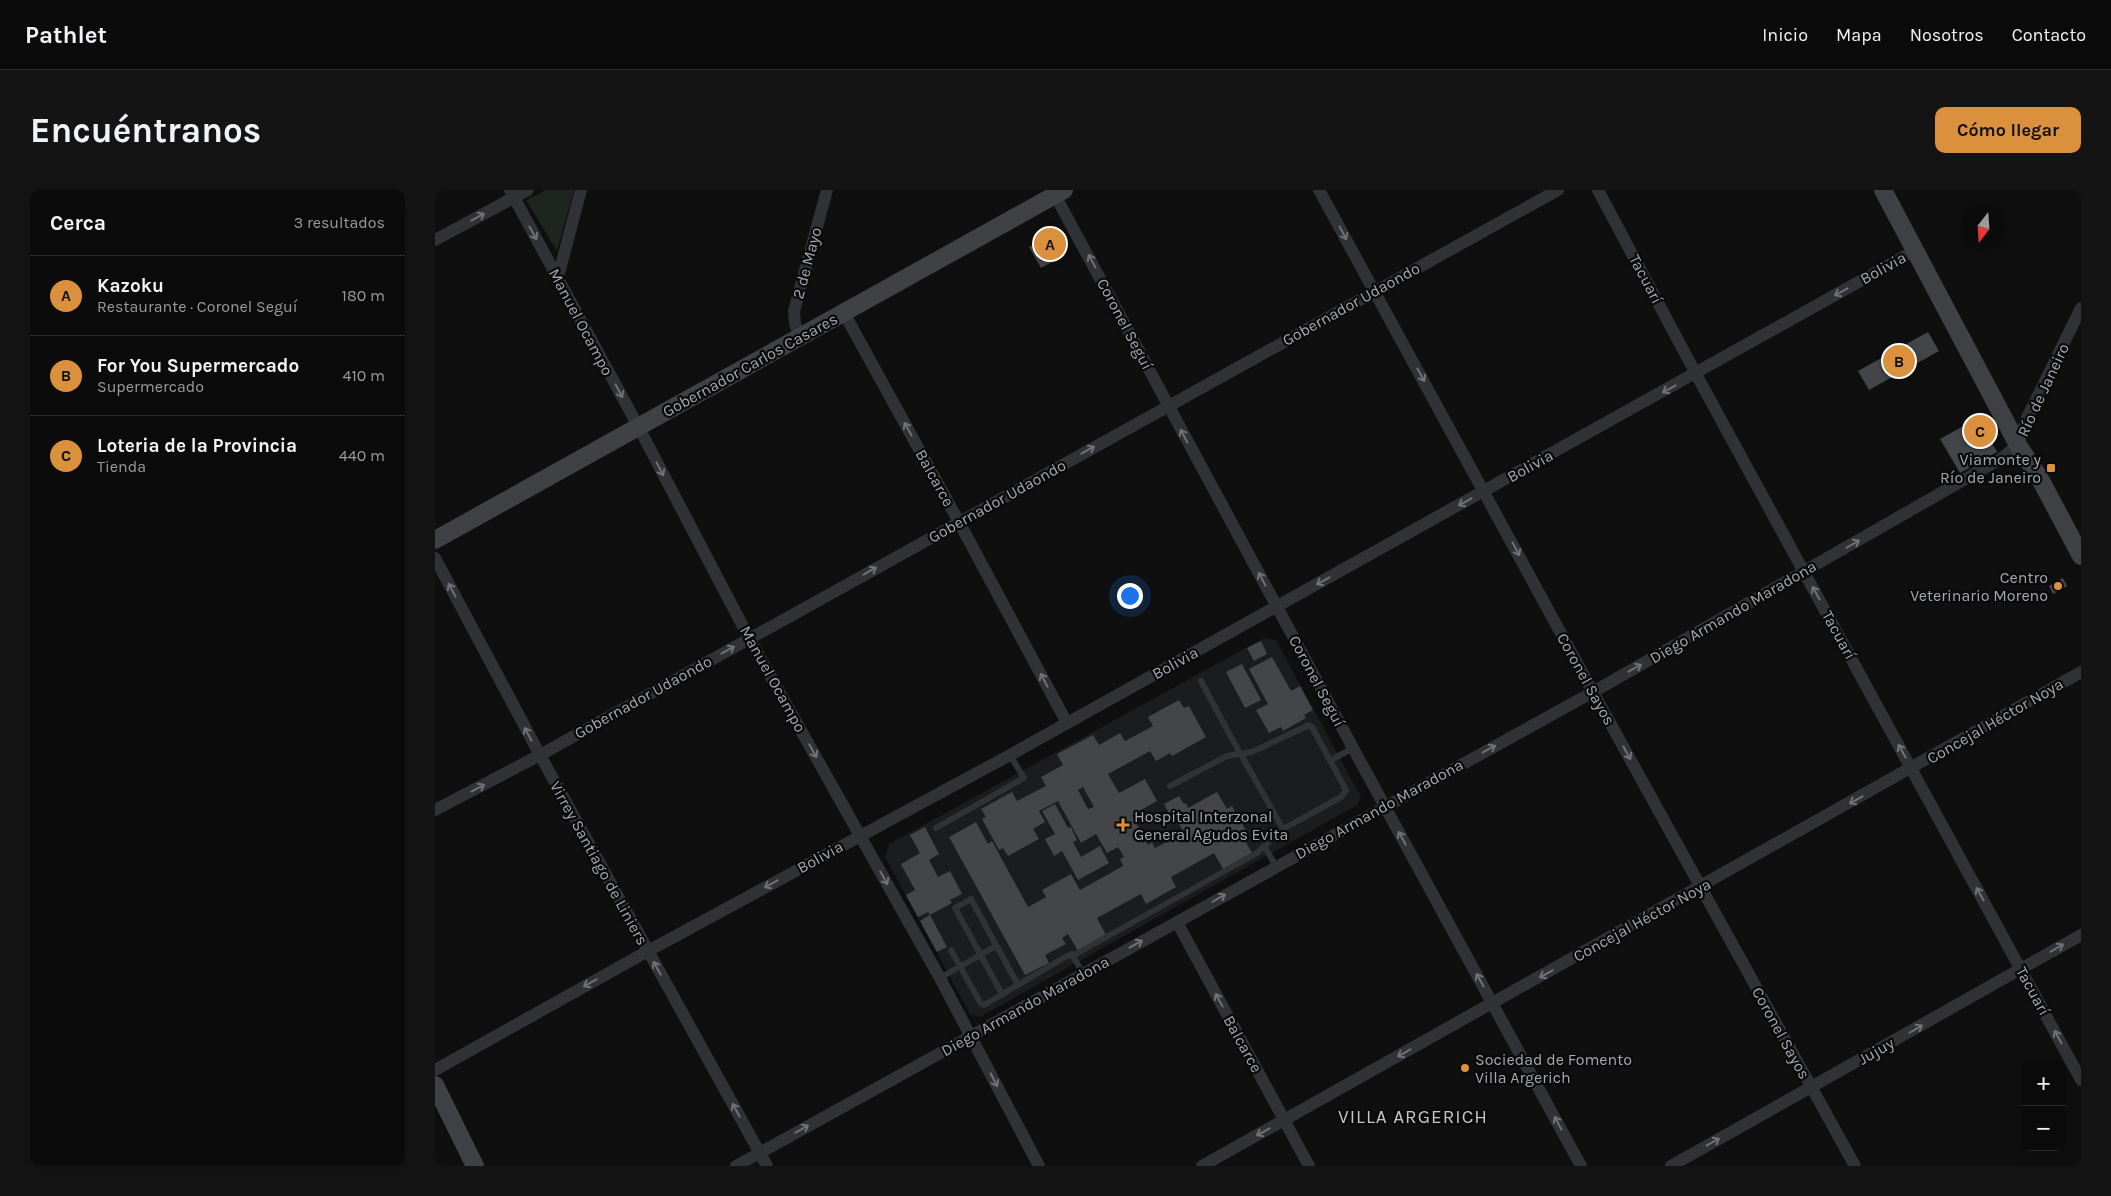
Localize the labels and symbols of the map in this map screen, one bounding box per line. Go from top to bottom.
north arrow [1961,205,2006,250]
one-way arrow [470,212,485,222]
one-way arrow [528,225,538,240]
street label: 2 de Mayo [788,225,826,301]
pin: A [1034,225,1066,263]
one-way arrow [1339,225,1348,240]
street label: Bolivia [1857,248,1909,288]
street label: Tacuarí [1625,251,1667,307]
one-way arrow [1087,254,1097,269]
street label: Gobernador Udaondo [1279,258,1423,350]
street label: Manuel Ocampo [545,265,617,379]
street label: Coronel Seguí [1093,275,1157,373]
one-way arrow [1833,287,1848,297]
street label: Gobernador Carlos Casares [659,309,841,421]
street label: Río de Janeiro [2013,340,2073,440]
pin: B [1883,342,1915,380]
one-way arrow [1416,368,1426,382]
one-way arrow [615,383,624,398]
one-way arrow [1661,384,1676,394]
pin: C [1964,412,1996,450]
one-way arrow [903,422,913,437]
one-way arrow [1179,429,1189,443]
one-way arrow [1081,444,1095,454]
street label: Balcarce [912,446,958,510]
street label: Bolivia [1504,446,1556,486]
place label: Viamonte y Río de Janeiro [1940,450,2042,487]
street label: Gobernador Udaondo [925,455,1069,547]
one-way arrow [656,462,666,476]
marker: Viamonte y Río de Janeiro [2045,462,2057,474]
one-way arrow [1458,497,1473,507]
one-way arrow [1845,539,1860,549]
one-way arrow [1511,541,1521,555]
street label: Diego Armando Maradona [1646,556,1820,668]
one-way arrow [862,566,877,576]
place label: Centro Veterinario Moreno [1910,568,2048,605]
one-way arrow [1257,571,1267,586]
one-way arrow [1317,576,1331,586]
marker: Centro Veterinario Moreno [2052,580,2064,592]
one-way arrow [447,583,456,598]
your location [1117,583,1143,609]
one-way arrow [1811,586,1821,601]
street label: Tacuarí [1818,607,1860,663]
street label: Manuel Ocampo [736,623,810,735]
street label: Coronel Sayos [1553,630,1619,728]
street label: Coronel Seguí [1285,632,1349,730]
street label: Bolivia [1149,643,1201,683]
one-way arrow [720,645,735,655]
street label: Gobernador Udaondo [571,651,715,743]
one-way arrow [1628,662,1642,672]
one-way arrow [1038,673,1048,688]
street label: Concejal Héctor Noya [1923,674,2067,768]
one-way arrow [523,727,533,741]
one-way arrow [808,743,818,758]
one-way arrow [1481,744,1496,754]
one-way arrow [1897,744,1907,759]
one-way arrow [1622,745,1632,760]
street label: Diego Armando Maradona [1292,755,1466,863]
street label: Virrey Santiago de Liniers [546,778,652,948]
one-way arrow [470,782,485,792]
one-way arrow [1849,796,1864,805]
place label: Hospital Interzonal General Agudos Evita [1134,807,1288,844]
marker: Hospital Interzonal General Agudos Evita [1116,818,1130,832]
one-way arrow [1397,830,1407,845]
street label: Bolivia [794,837,846,877]
one-way arrow [879,871,889,886]
street label: Concejal Héctor Noya [1570,874,1714,966]
one-way arrow [764,879,779,889]
one-way arrow [1975,887,1984,902]
one-way arrow [1211,893,1226,902]
one-way arrow [1129,939,1143,949]
one-way arrow [2050,943,2064,953]
street label: Diego Armando Maradona [938,952,1112,1060]
one-way arrow [652,961,661,976]
street label: Tacuarí [2012,963,2054,1019]
one-way arrow [1540,969,1554,979]
one-way arrow [1475,973,1484,988]
one-way arrow [583,979,598,989]
street label: Coronel Sayos [1748,984,1814,1082]
one-way arrow [1214,993,1224,1008]
street label: Balcarce [1220,1012,1266,1076]
one-way arrow [1908,1023,1923,1033]
one-way arrow [2052,1030,2062,1044]
street label: Jujuy [1855,1033,1898,1069]
one-way arrow [1397,1048,1412,1058]
place label: Sociedad de Fomento Villa Argerich [1475,1050,1632,1087]
marker: Sociedad de Fomento Villa Argerich [1459,1062,1471,1074]
one-way arrow [990,1072,999,1087]
one-way arrow [731,1103,741,1118]
district label: VILLA ARGERICH [1338,1106,1488,1128]
one-way arrow [1552,1116,1562,1131]
one-way arrow [795,1124,809,1134]
one-way arrow [1256,1128,1270,1138]
one-way arrow [1706,1137,1720,1147]

